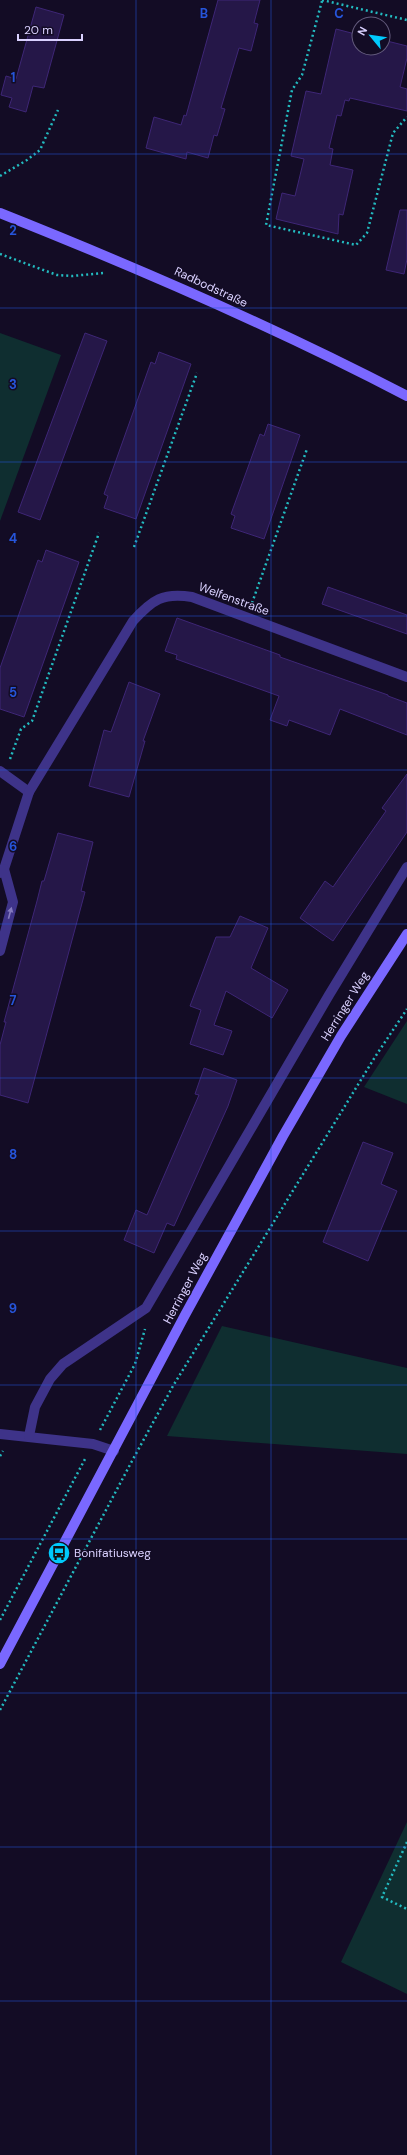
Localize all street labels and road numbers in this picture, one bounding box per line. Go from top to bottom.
street label: Radbodstraße [172,263,250,311]
street label: Welfenstraße [196,579,272,619]
street label: Herringer Weg [317,968,373,1044]
street label: Herringer Weg [159,1249,211,1327]

